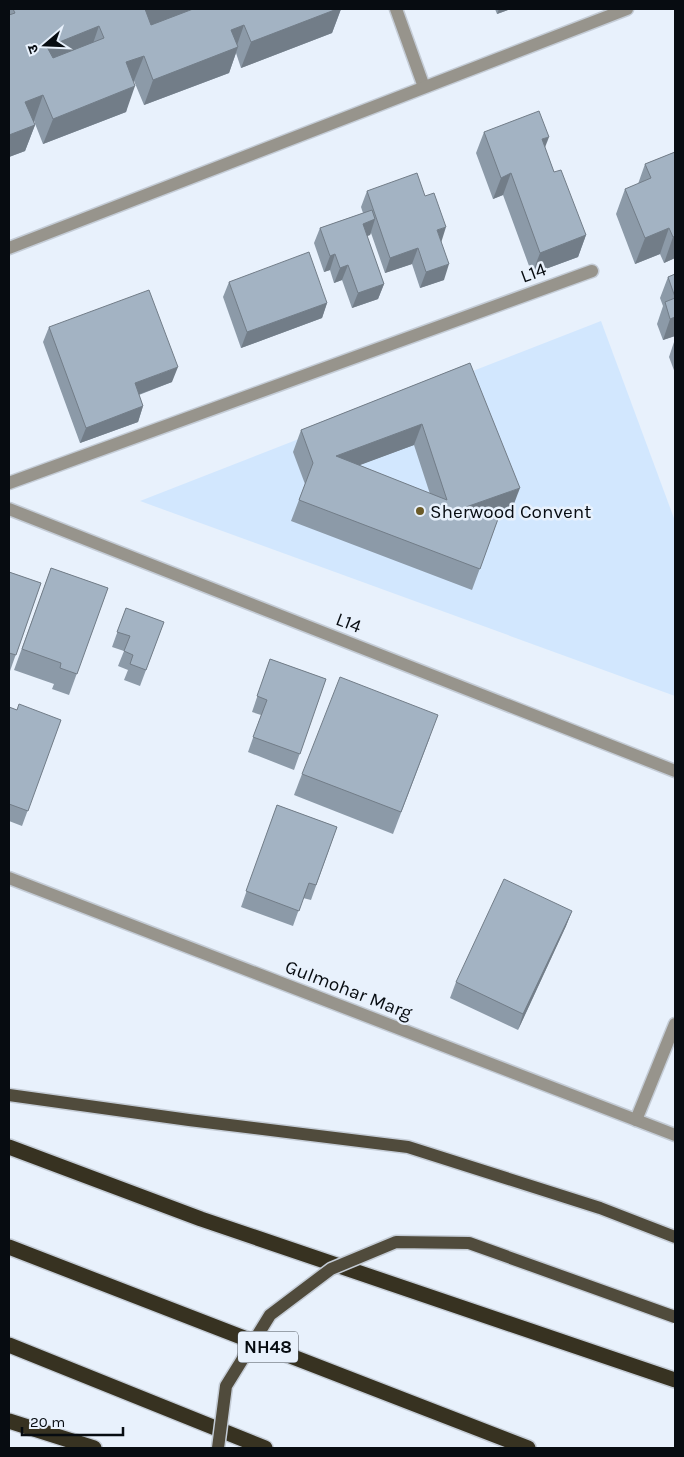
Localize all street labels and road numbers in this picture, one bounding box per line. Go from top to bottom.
street label: L14 [517,258,550,288]
street label: L14 [333,608,365,638]
street label: Gulmohar Marg [282,956,416,1024]
road number: NH48 [238,1331,298,1362]

